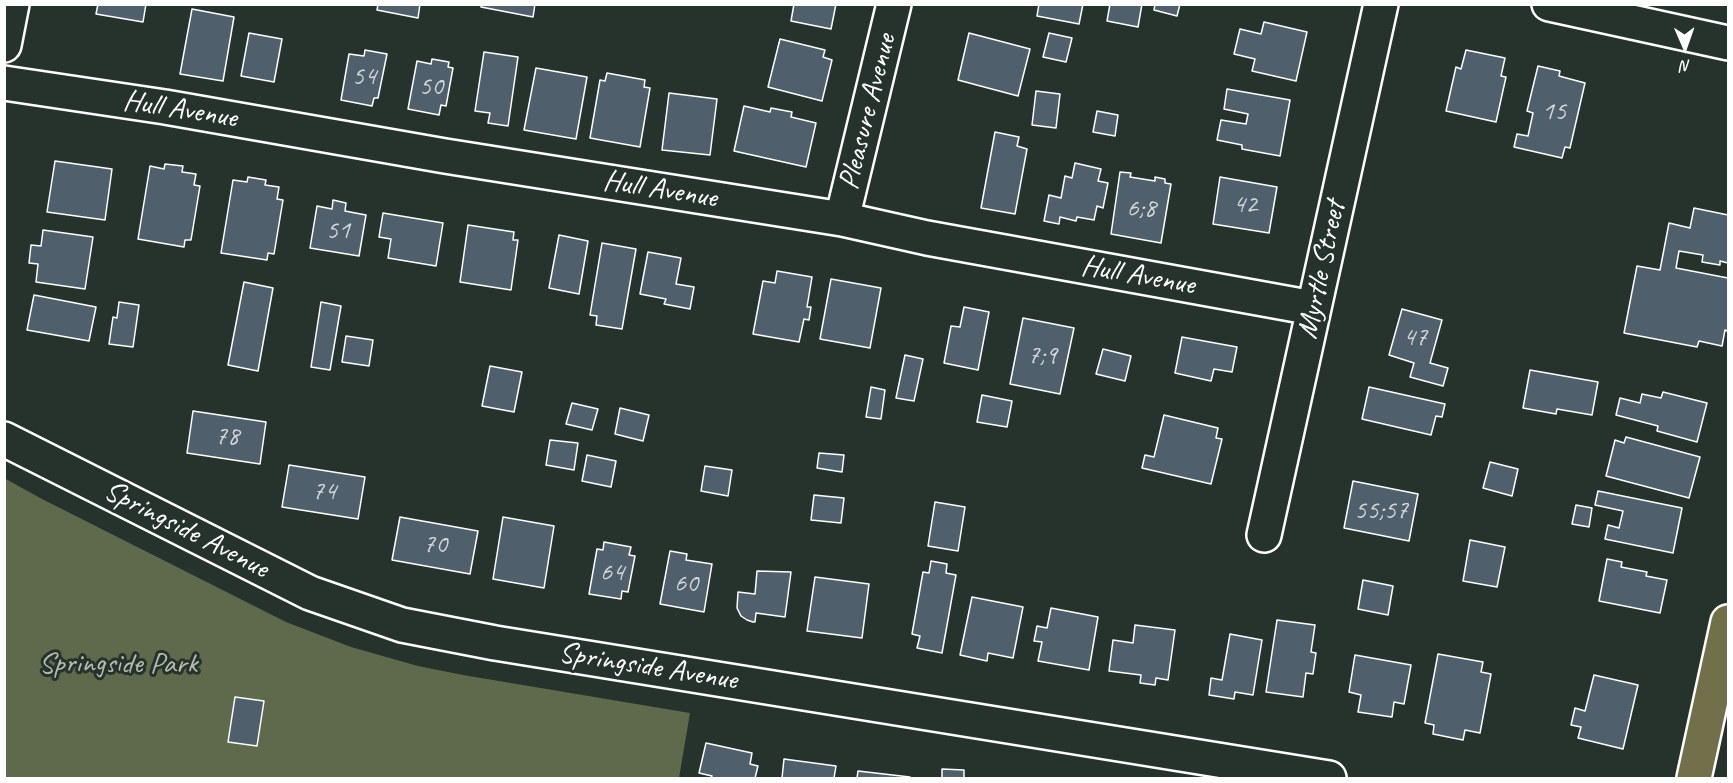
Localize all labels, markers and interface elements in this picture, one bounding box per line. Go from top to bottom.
north arrow [1655,18,1715,78]
street label: Pleasure Avenue [831,30,905,194]
text: N [1680,56,1691,76]
house number: 54 [352,61,376,93]
house number: 50 [419,71,443,103]
street label: Hull Avenue [121,83,239,137]
house number: 15 [1542,96,1566,128]
street label: Hull Avenue [601,163,719,217]
house number: 42 [1233,189,1257,221]
house number: 6;8 [1126,193,1156,225]
street label: Myrtle Street [1290,198,1354,342]
house number: 51 [326,215,350,247]
street label: Hull Avenue [1078,248,1198,304]
house number: 47 [1403,322,1427,354]
house number: 7;9 [1027,340,1057,372]
house number: 78 [215,421,239,453]
street label: Springside Avenue [98,473,274,587]
house number: 74 [312,476,336,508]
house number: 55;57 [1354,495,1408,527]
house number: 70 [423,529,447,561]
house number: 64 [600,557,624,589]
house number: 60 [674,568,698,600]
street label: Springside Avenue [556,635,740,699]
park label: Springside Park [39,646,197,682]

